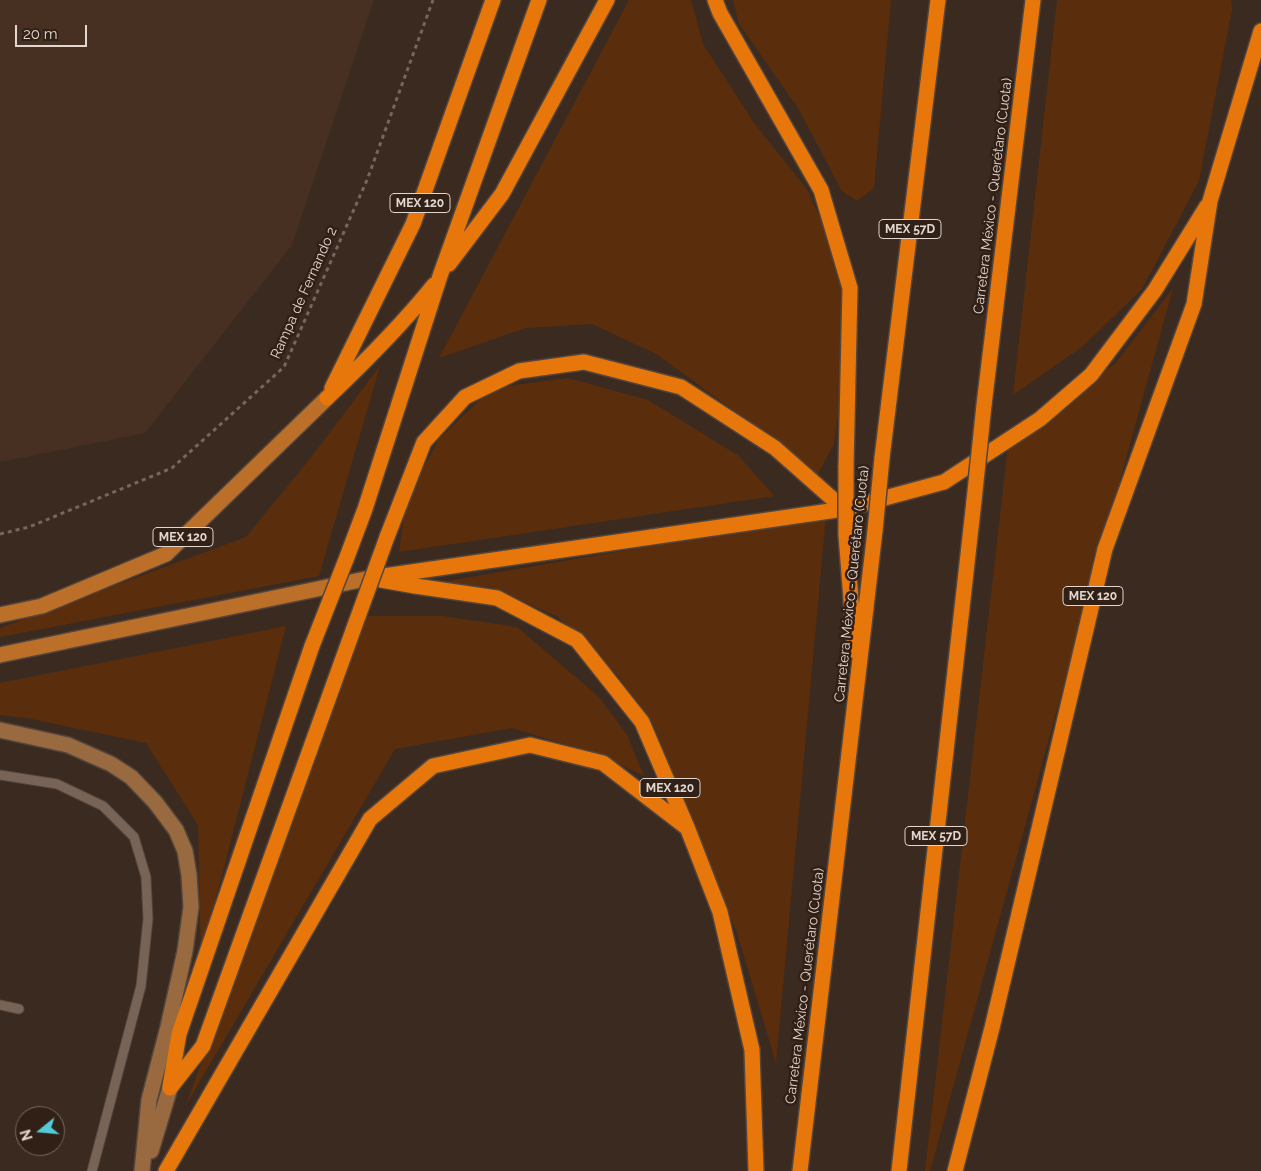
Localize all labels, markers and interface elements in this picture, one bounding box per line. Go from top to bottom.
scale bar [18,15,90,47]
text: 20 m [23,25,58,43]
street label: Carretera México - Querétaro (Cuota) [970,77,1016,315]
road number: MEX 120 [390,194,450,212]
road number: MEX 57D [879,220,941,238]
street label: Rampa de Fernando 2 [267,224,341,362]
street label: Carretera México - Querétaro (Cuota) [831,465,873,703]
road number: MEX 120 [153,528,213,546]
road number: MEX 120 [1063,586,1123,606]
road number: MEX 120 [640,778,700,798]
road number: MEX 57D [905,826,967,846]
street label: Carretera México - Querétaro (Cuota) [782,867,828,1105]
north arrow [15,1106,65,1156]
text: N [17,1128,36,1143]

